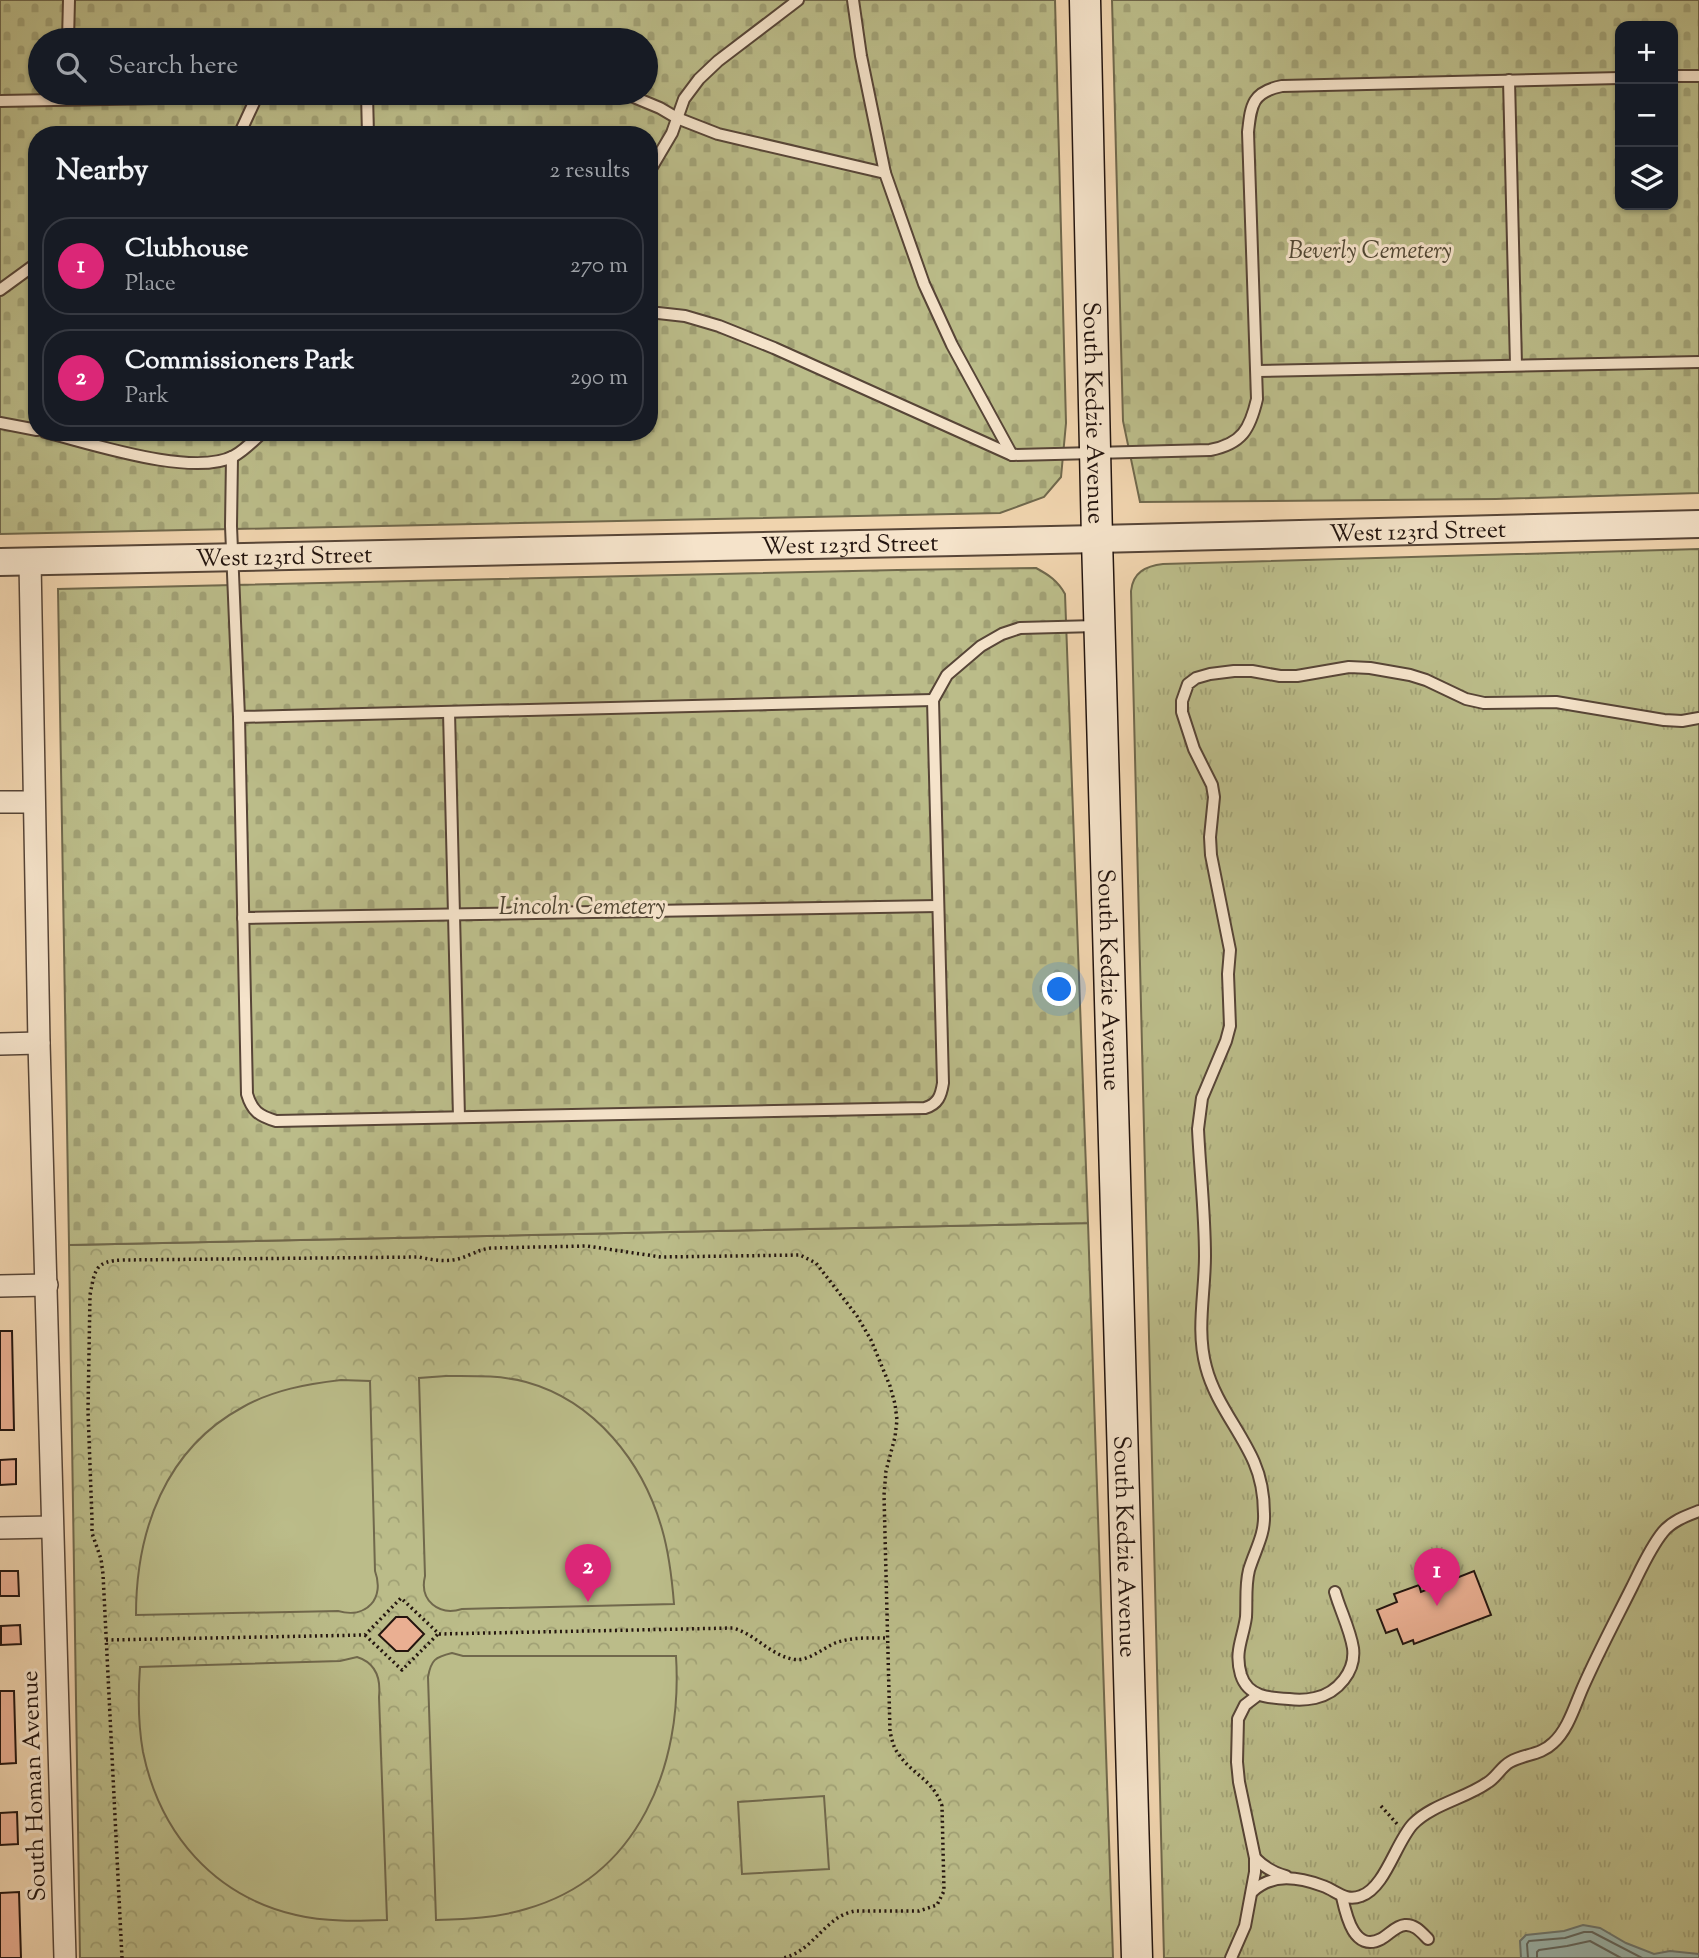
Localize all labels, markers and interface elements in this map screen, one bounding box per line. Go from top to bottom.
map controls [1615,21,1678,210]
button: + [1615,21,1678,84]
search box [28,28,658,105]
icon: search [52,48,90,86]
text: Search here [108,48,238,85]
button: − [1615,84,1678,147]
button: layers [1615,147,1678,210]
text: Nearby [56,150,148,193]
text: 2 results [550,155,630,188]
text: Clubhouse [125,231,248,268]
park label: Beverly Cemetery [1288,235,1452,269]
text: 1 [77,250,85,283]
text: 270 m [570,250,628,283]
text: Place [125,268,176,301]
street label: South Kedzie Avenue [1073,302,1112,524]
text: Commissioners Park [125,343,354,380]
text: 2 [76,362,86,395]
text: 290 m [570,362,628,395]
text: Park [125,380,169,413]
street label: West 123rd Street [1329,514,1507,552]
street label: West 123rd Street [761,527,939,565]
street label: West 123rd Street [195,539,373,577]
street label: South Kedzie Avenue [1087,868,1128,1091]
park label: Lincoln Cemetery [499,891,666,925]
your location [1042,972,1076,1006]
street label: South Kedzie Avenue [1103,1435,1144,1658]
pin: 2 [565,1544,611,1602]
pin: 1 [1414,1548,1460,1606]
street label: South Homan Avenue [14,1670,56,1902]

